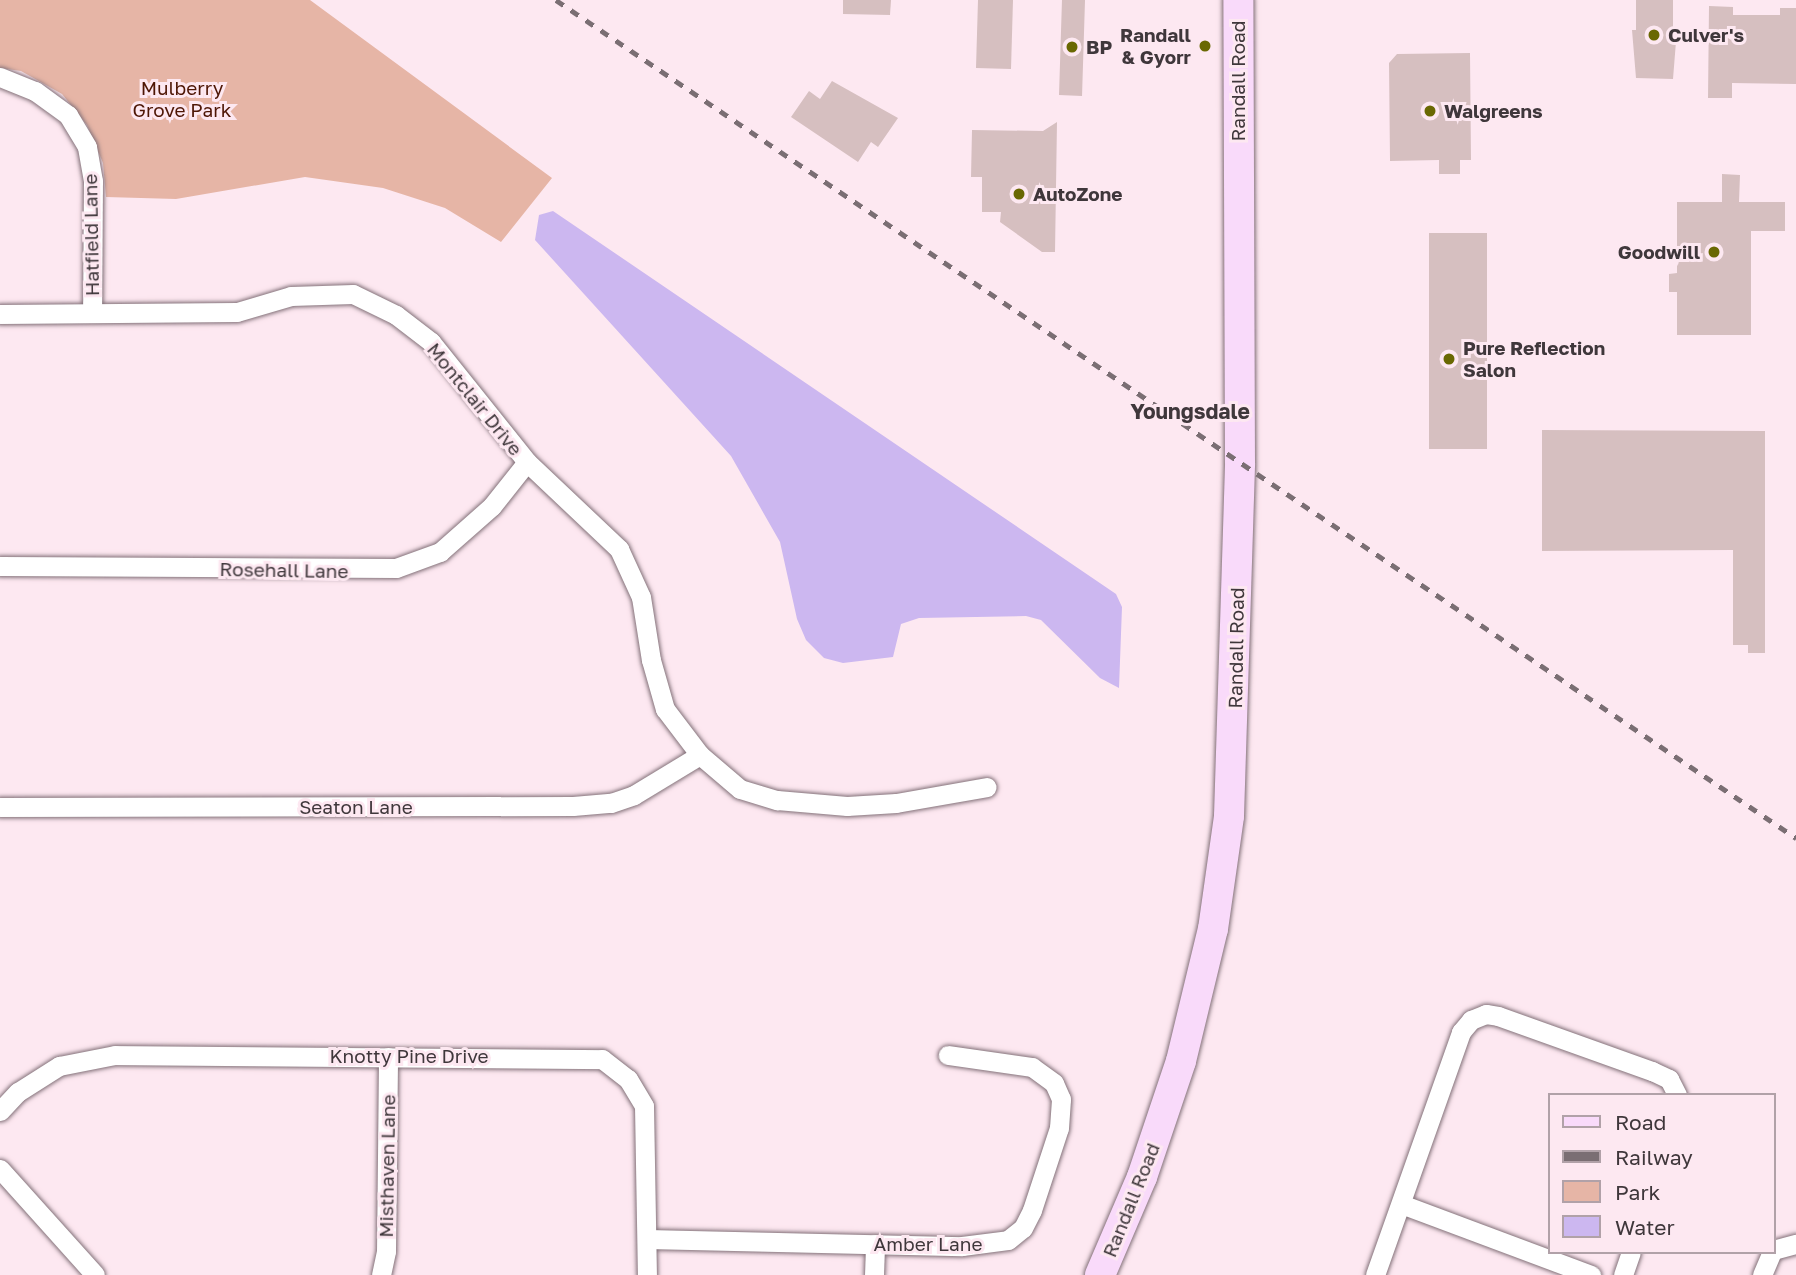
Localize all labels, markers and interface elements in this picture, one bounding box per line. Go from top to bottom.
street label: Randall Road [1227,20,1249,142]
place label: Randall & Gyorr [1120,24,1191,68]
place label: Culver's [1668,24,1744,46]
marker: Culver's [1646,27,1662,43]
place label: BP [1086,36,1112,58]
marker: Randall & Gyorr [1197,38,1213,54]
marker: BP [1064,39,1080,55]
park label: Mulberry Grove Park [133,77,231,121]
place label: Walgreens [1444,100,1543,122]
marker: Walgreens [1422,103,1438,119]
street label: Hatfield Lane [79,174,103,296]
place label: AutoZone [1033,183,1122,205]
marker: AutoZone [1011,186,1027,202]
place label: Goodwill [1618,241,1700,263]
marker: Goodwill [1706,244,1722,260]
place label: Pure Reflection Salon [1463,337,1605,381]
street label: Montclair Drive [423,338,527,460]
marker: Pure Reflection Salon [1441,351,1457,367]
district label: Youngsdale [1130,398,1250,424]
street label: Rosehall Lane [219,557,349,583]
street label: Randall Road [1224,587,1248,709]
street label: Seaton Lane [299,796,413,818]
street label: Knotty Pine Drive [329,1045,489,1067]
legend [1548,1093,1775,1254]
street label: Misthaven Lane [374,1094,400,1238]
text: Road [1615,1109,1666,1135]
street label: Randall Road [1098,1140,1164,1260]
text: Railway [1615,1144,1693,1170]
text: Park [1615,1179,1660,1205]
text: Water [1615,1214,1675,1240]
street label: Amber Lane [874,1233,982,1255]

